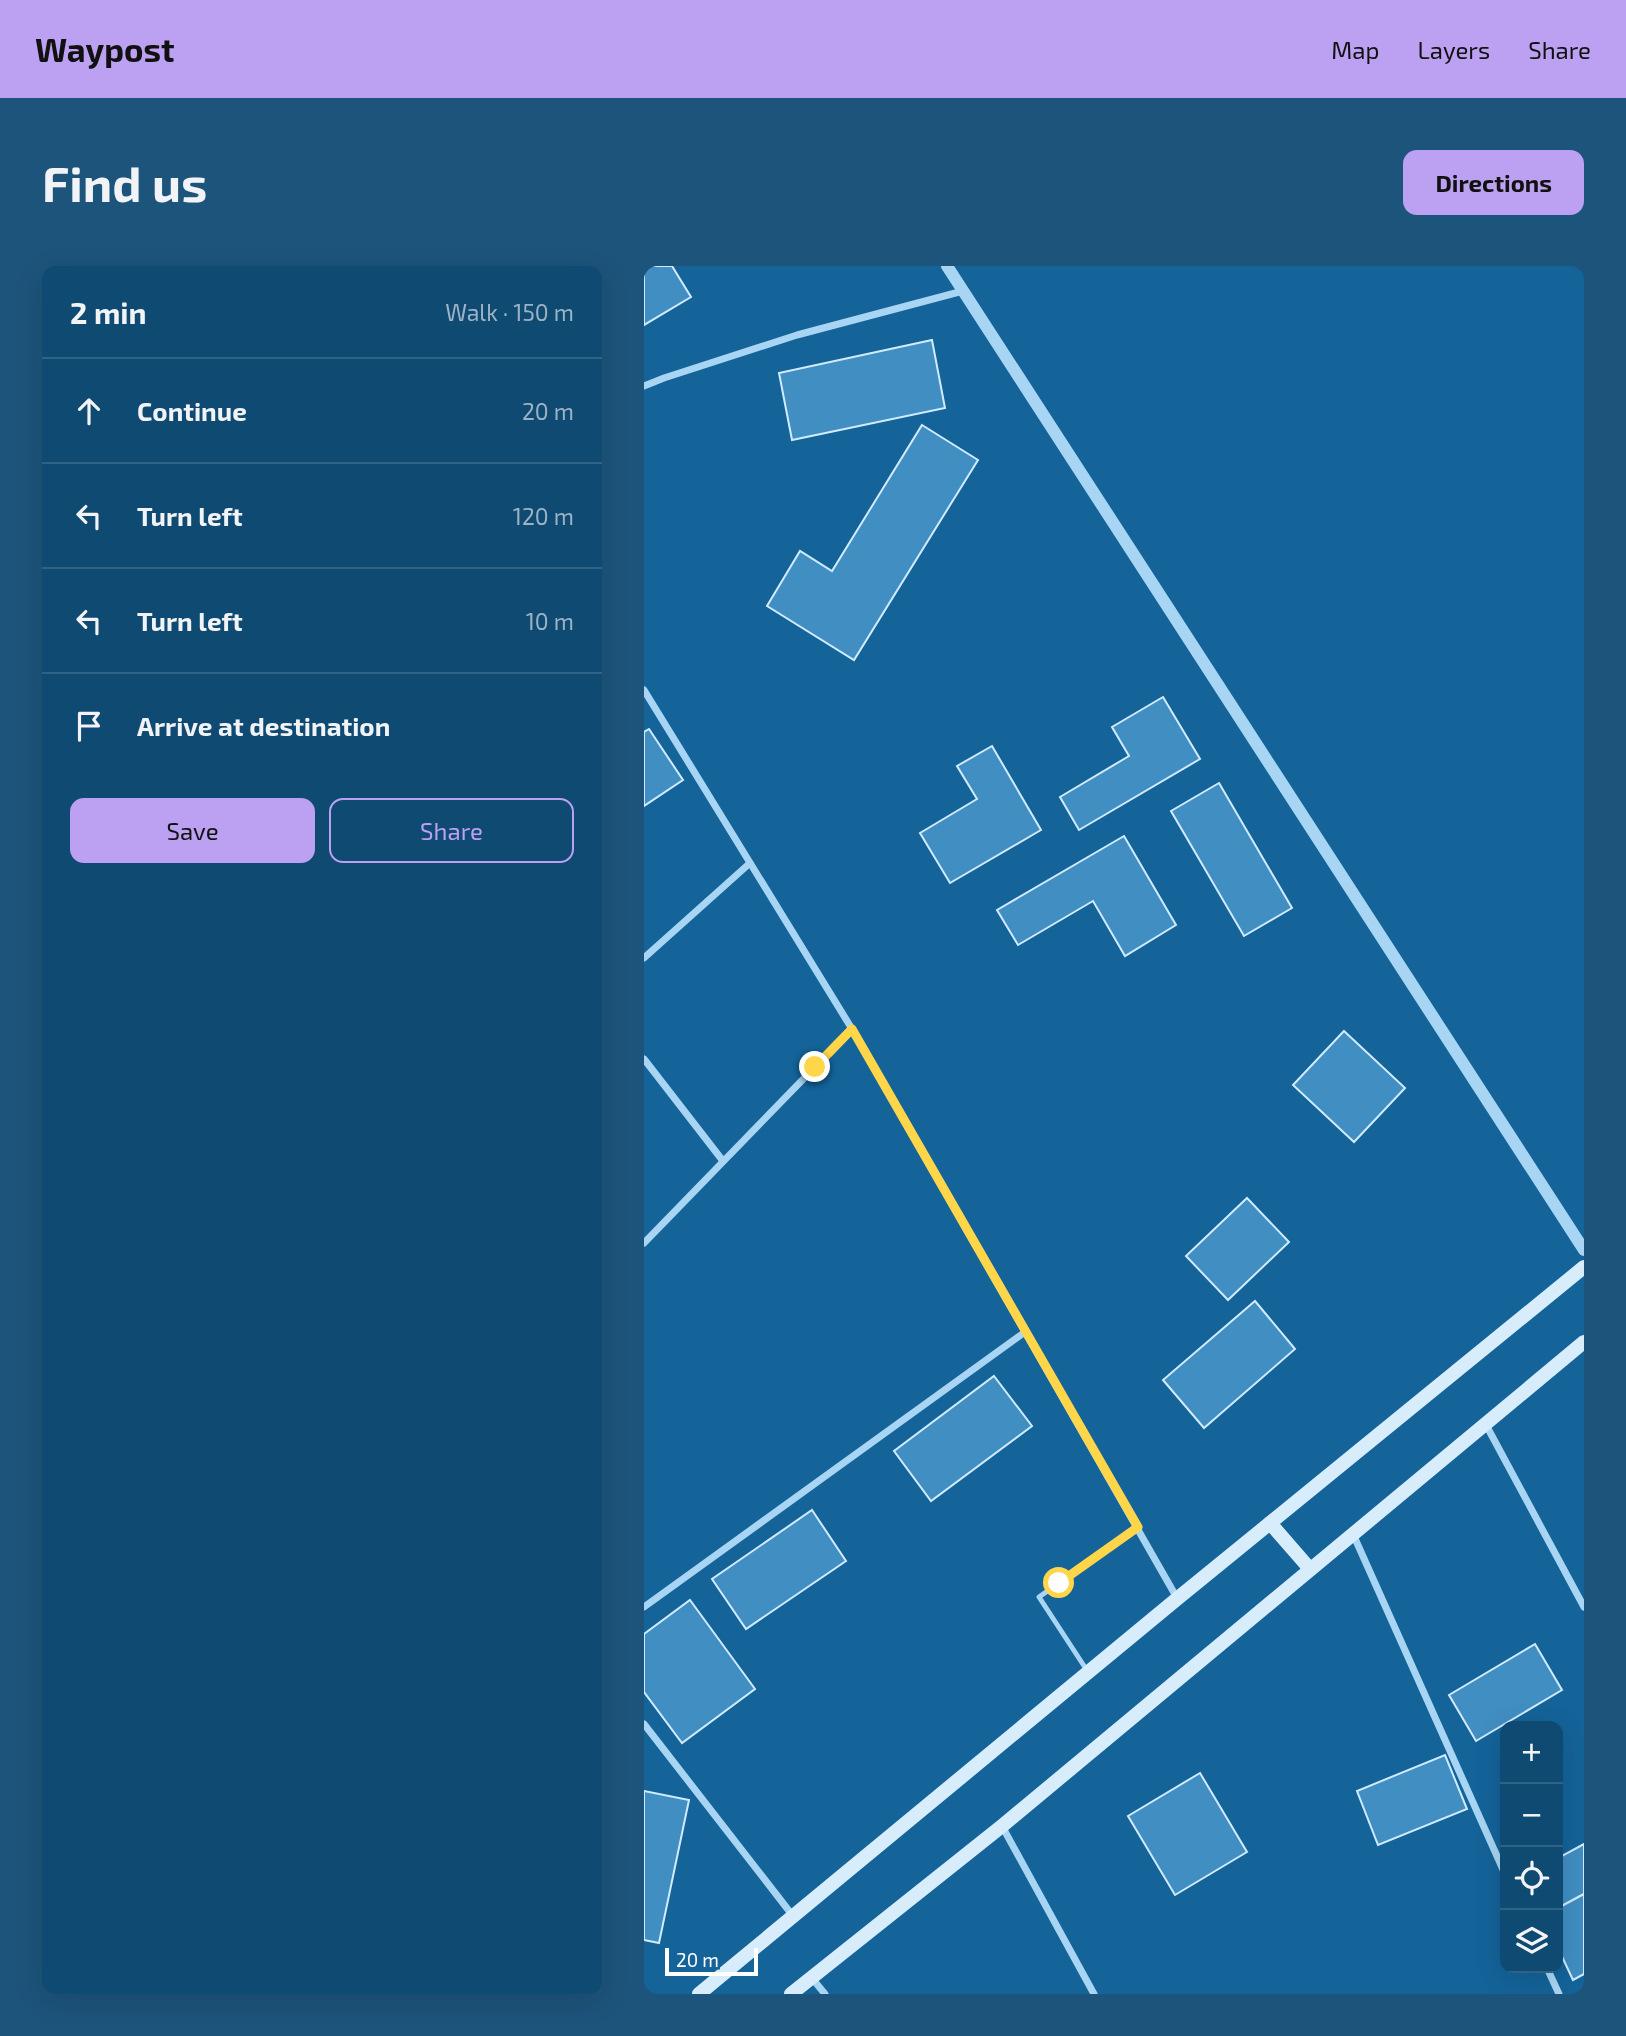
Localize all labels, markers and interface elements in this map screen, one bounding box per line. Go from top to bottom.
text: Waypost [35,29,174,69]
text: Map [1331,35,1379,64]
text: Layers [1417,35,1490,64]
text: Share [1528,35,1591,64]
button: Directions [1403,150,1584,215]
text: Find us [42,153,207,212]
text: 2 min [70,294,147,330]
text: Walk · 150 m [445,298,574,326]
icon: ahead [70,392,108,430]
text: Continue [137,395,247,426]
text: 20 m [522,397,574,425]
icon: left [70,497,108,535]
text: Turn left [137,500,243,531]
text: 120 m [513,502,574,530]
icon: left [70,602,108,640]
text: Turn left [137,605,243,636]
text: 10 m [526,607,574,635]
icon: arrive [70,707,108,745]
text: Arrive at destination [137,710,390,741]
button: Save [70,798,315,863]
button: Share [329,798,574,863]
route end [799,1051,830,1082]
route start [1043,1567,1074,1598]
map controls [1500,1721,1563,1973]
button: + [1500,1721,1563,1784]
button: − [1500,1784,1563,1847]
button: locate [1500,1847,1563,1910]
button: layers [1500,1910,1563,1973]
scale bar [665,1945,758,1977]
text: 20 m [676,1948,719,1971]

